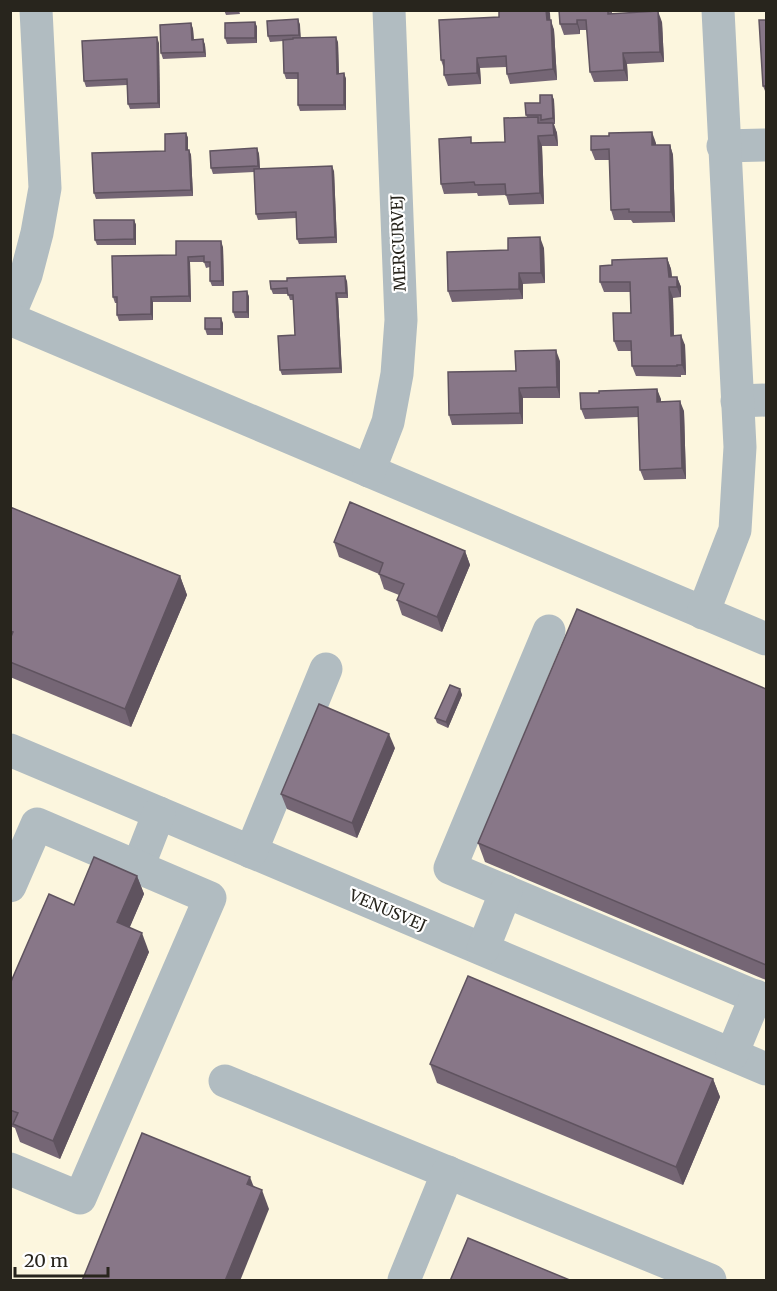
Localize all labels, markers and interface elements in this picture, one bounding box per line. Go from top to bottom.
street label: MERCURVEJ [386,194,410,292]
street label: VENUSVEJ [346,884,430,935]
scale bar [15,1240,108,1278]
text: 20 m [24,1249,68,1272]

